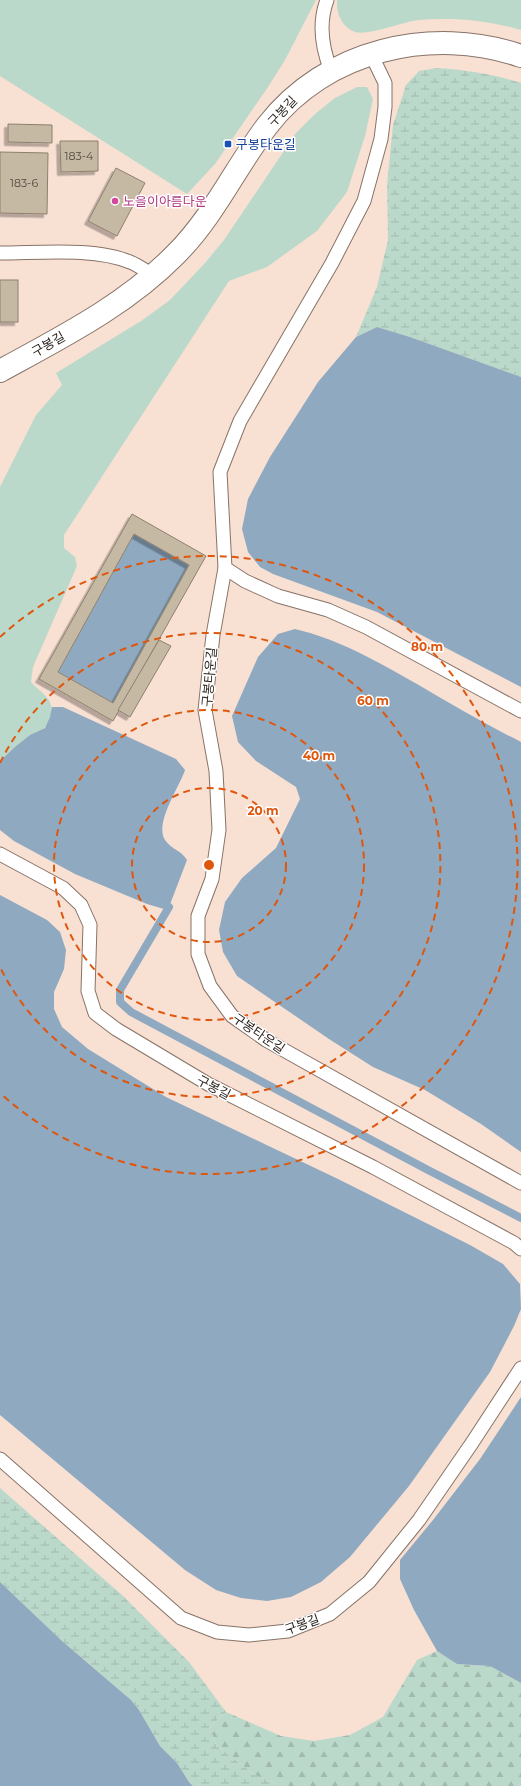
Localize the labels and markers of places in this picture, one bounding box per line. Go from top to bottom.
place label: 구봉타운길 [236,136,296,152]
marker: 구봉타운길 [223,139,233,149]
place label: 노을이아름다운 [123,193,207,209]
marker: 노을이아름다운 [110,196,120,206]
centre of rings [202,858,216,872]

